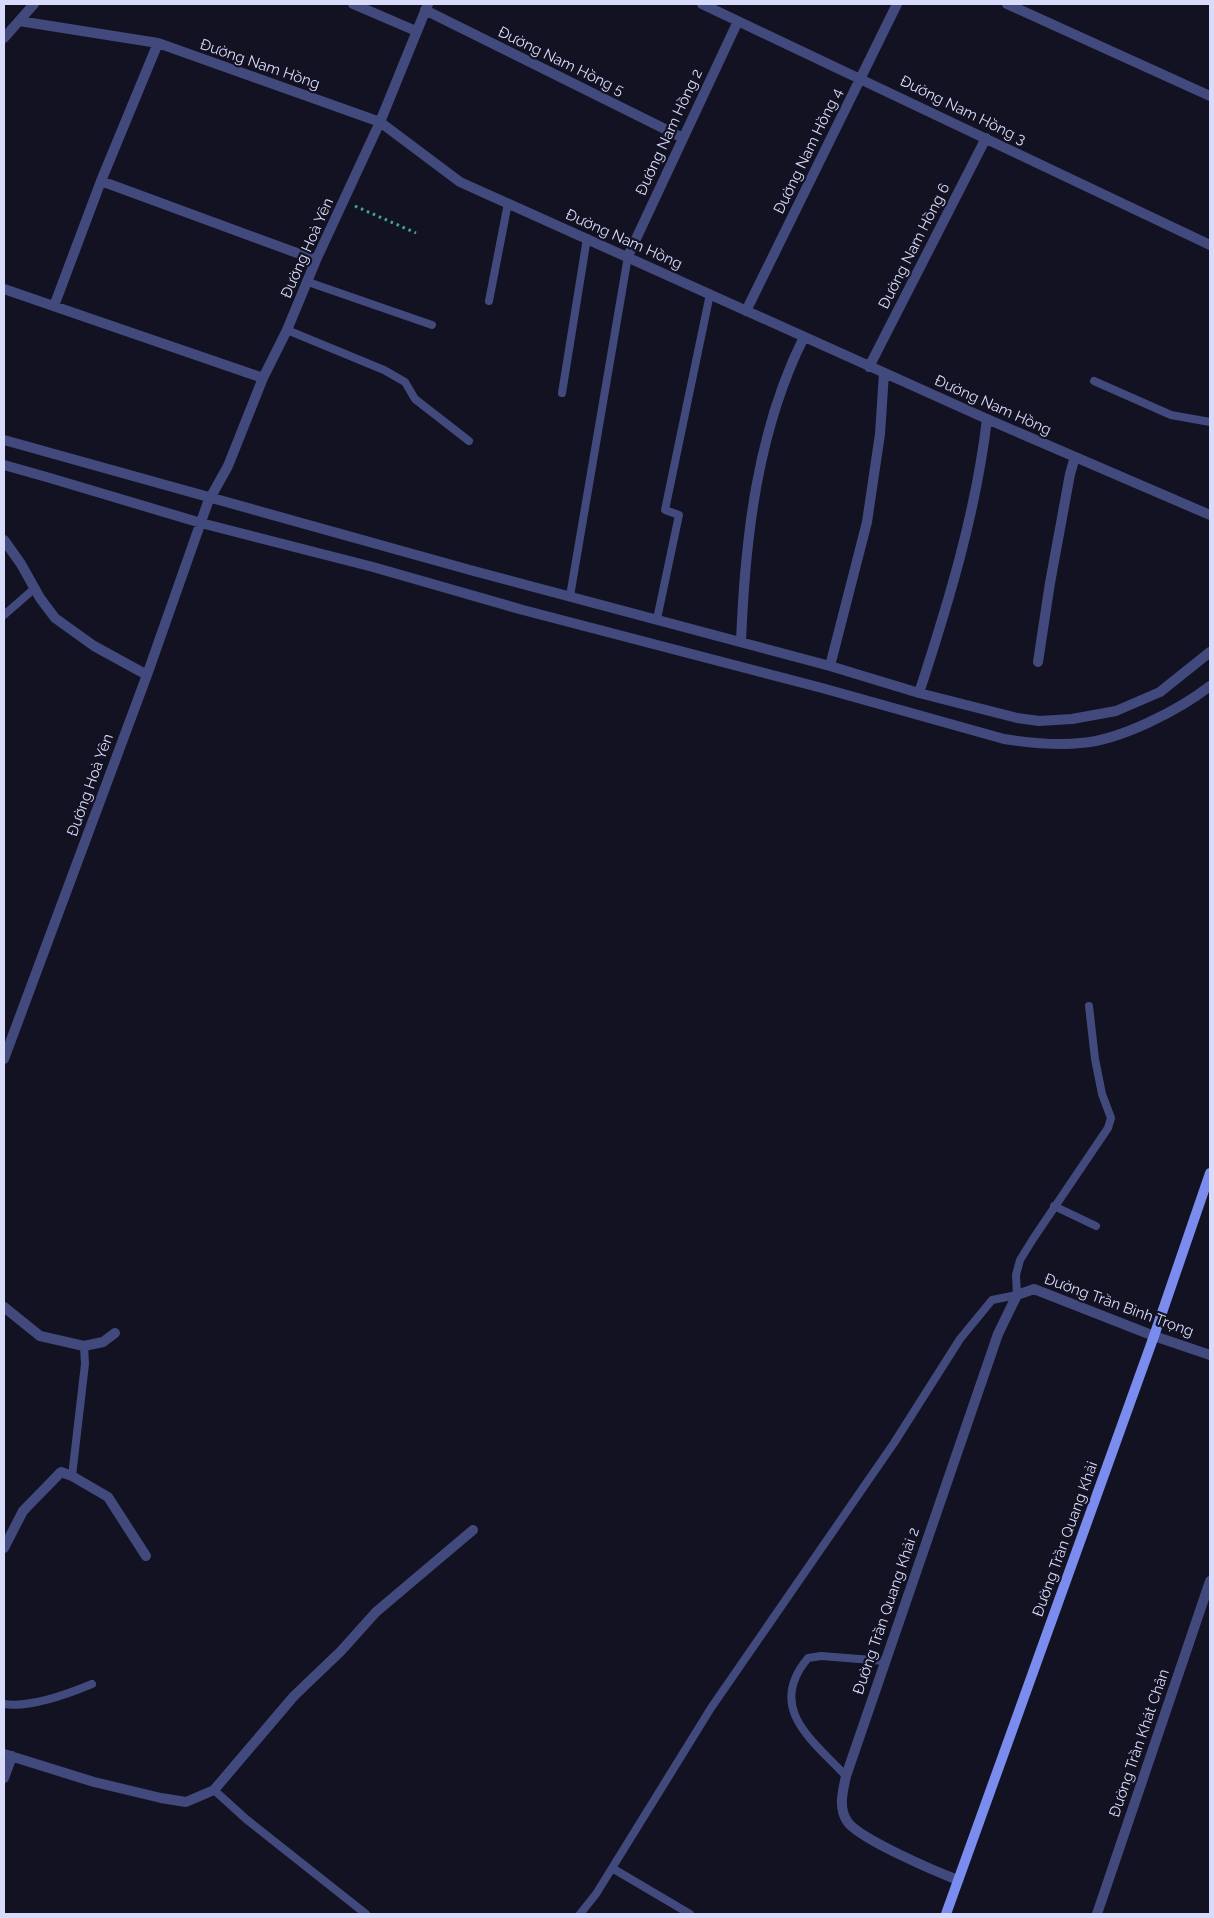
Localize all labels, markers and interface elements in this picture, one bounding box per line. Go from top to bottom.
street label: Đường Nam Hồng 5 [495,23,627,99]
street label: Đường Nam Hồng [198,35,322,93]
street label: Đường Nam Hồng 2 [632,66,706,198]
street label: Đường Nam Hồng 3 [897,72,1029,148]
street label: Đường Nam Hồng 4 [770,85,846,217]
street label: Đường Nam Hồng 6 [875,180,953,312]
street label: Đường Hoà Yên [277,195,337,301]
street label: Đường Nam Hồng [563,205,685,273]
street label: Đường Nam Hồng [932,371,1054,439]
street label: Đường Hoà Yên [63,731,117,839]
street label: Đường Trần Bình Trọng [1042,1270,1196,1340]
street label: Đường Trần Quang Khải [1029,1459,1101,1619]
street label: Đường Trần Quang Khải 2 [849,1525,923,1697]
street label: Đường Trần Khát Chân [1105,1667,1173,1819]

